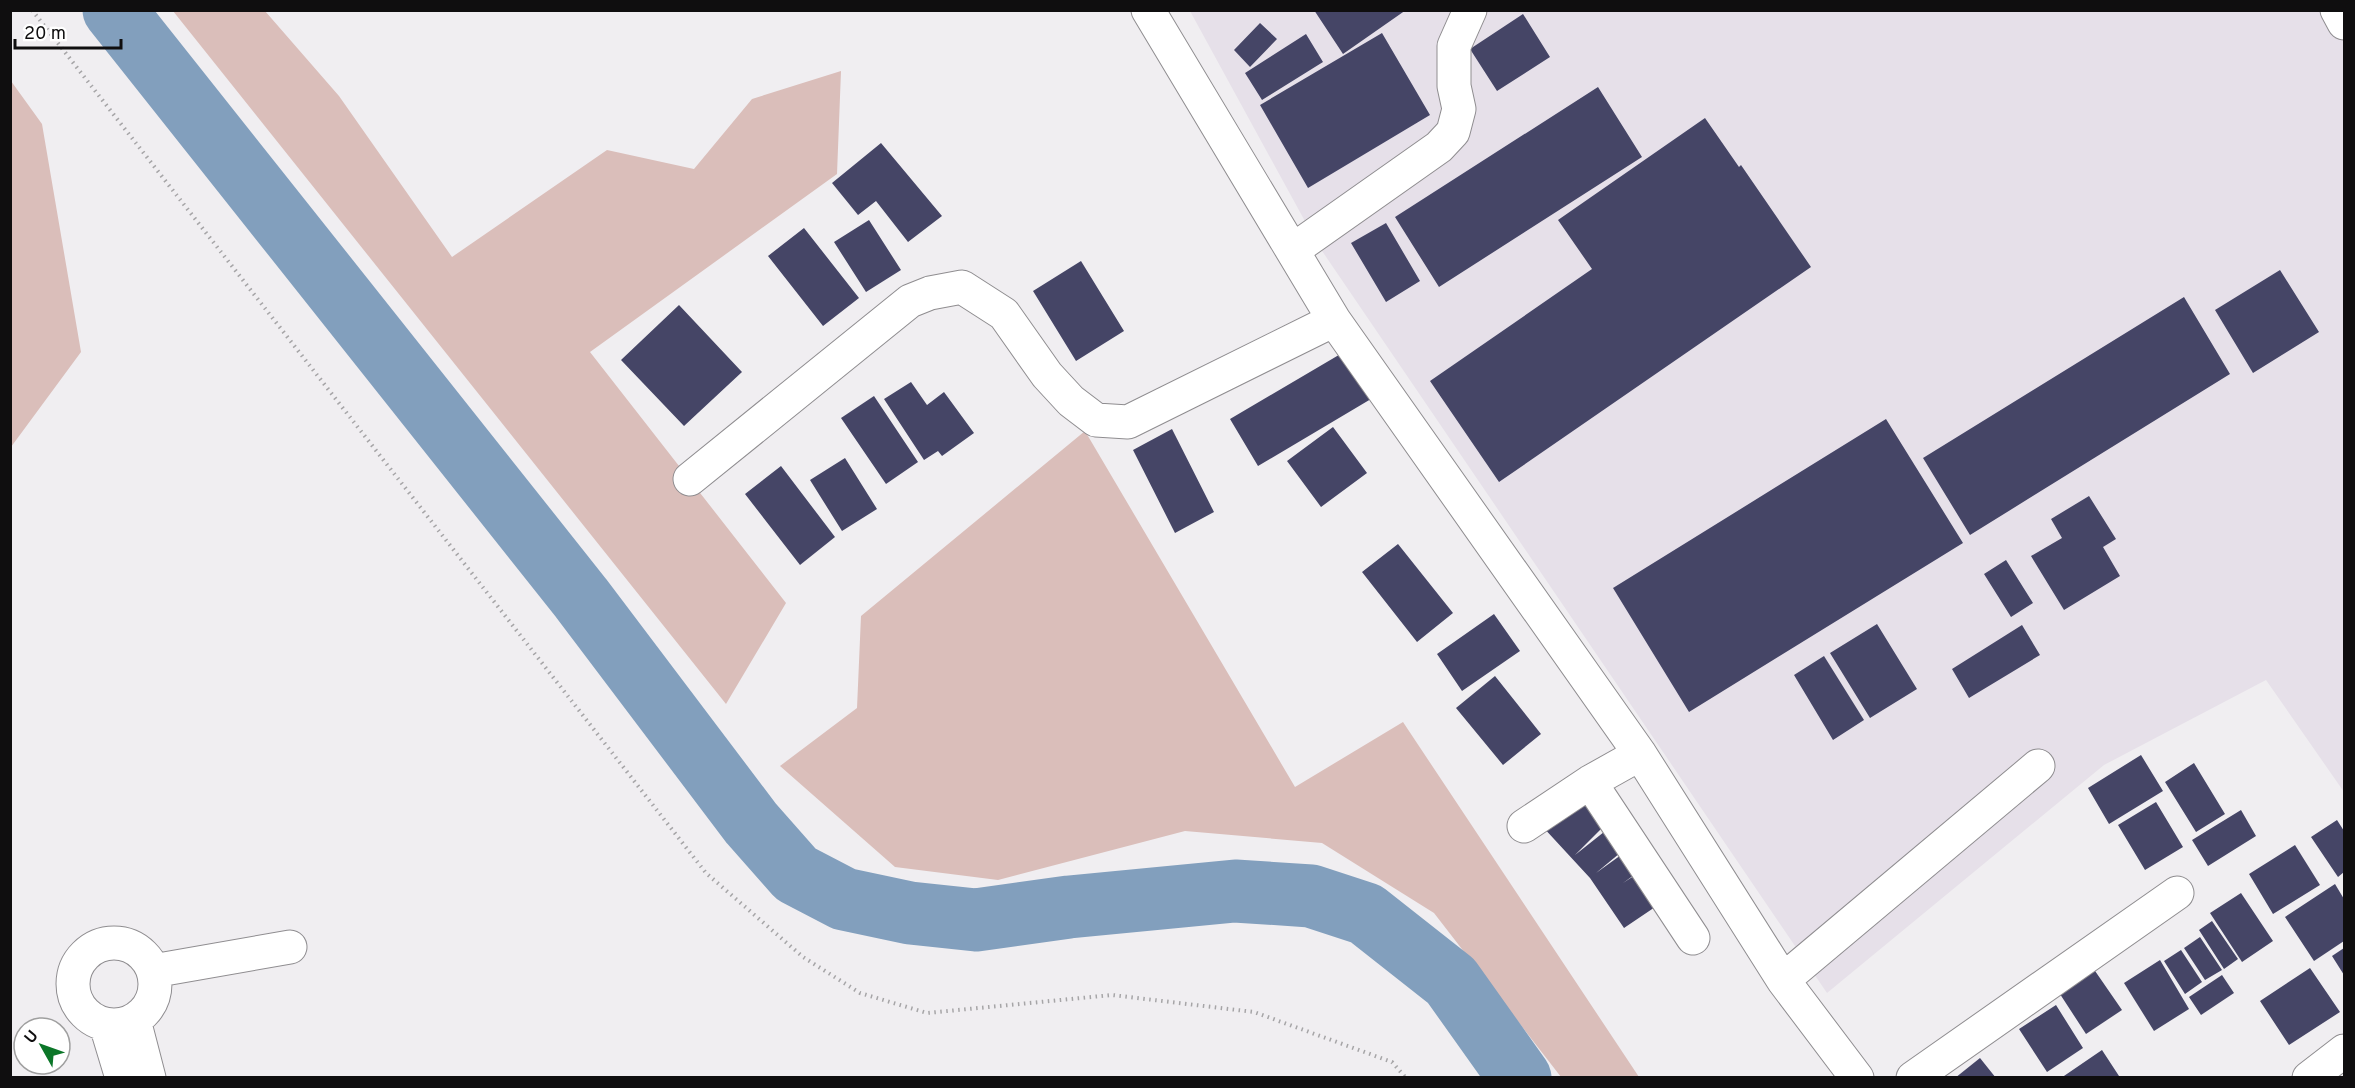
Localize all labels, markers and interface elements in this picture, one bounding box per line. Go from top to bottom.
scale bar [15,12,122,50]
text: 20 m [24,23,66,46]
north arrow [12,1016,72,1076]
text: U [21,1027,43,1048]

